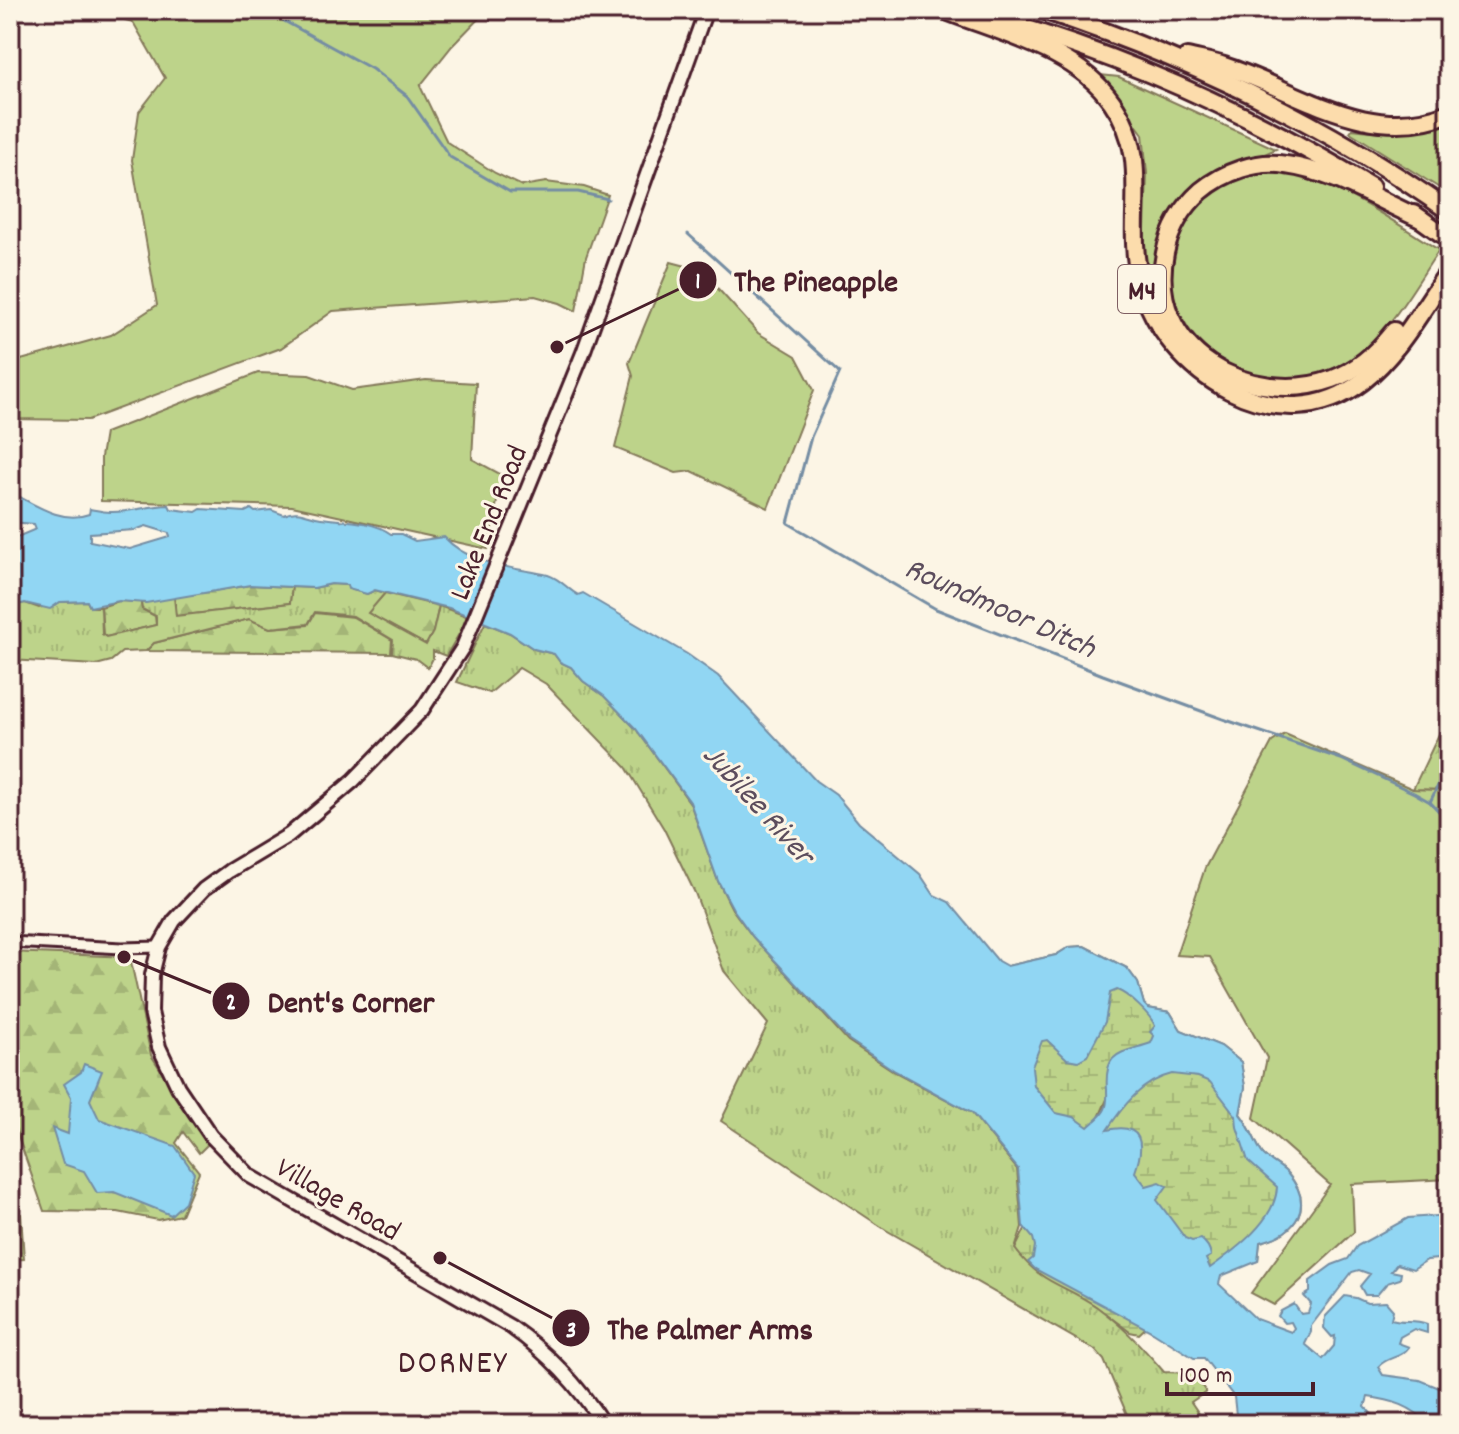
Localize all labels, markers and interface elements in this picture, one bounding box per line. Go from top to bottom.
callout: The Pineapple [678,252,914,308]
text: The Pineapple [734,262,898,308]
road number: M4 [1118,265,1166,313]
text: 1 [695,266,701,300]
street label: Lake End Road [441,440,542,607]
water label: Roundmoor Ditch [896,548,1103,674]
water label: Jubilee River [689,736,825,879]
callout: Dent's Corner [211,973,450,1029]
text: Dent's Corner [268,983,436,1029]
text: 2 [226,987,236,1021]
street label: Village Road [266,1149,407,1255]
callout: The Palmer Arms [551,1300,829,1356]
text: The Palmer Arms [607,1310,813,1356]
text: 3 [566,1315,576,1349]
district label: DORNEY [398,1341,508,1390]
scale bar [1167,1346,1313,1396]
text: 100 m [1179,1360,1232,1394]

